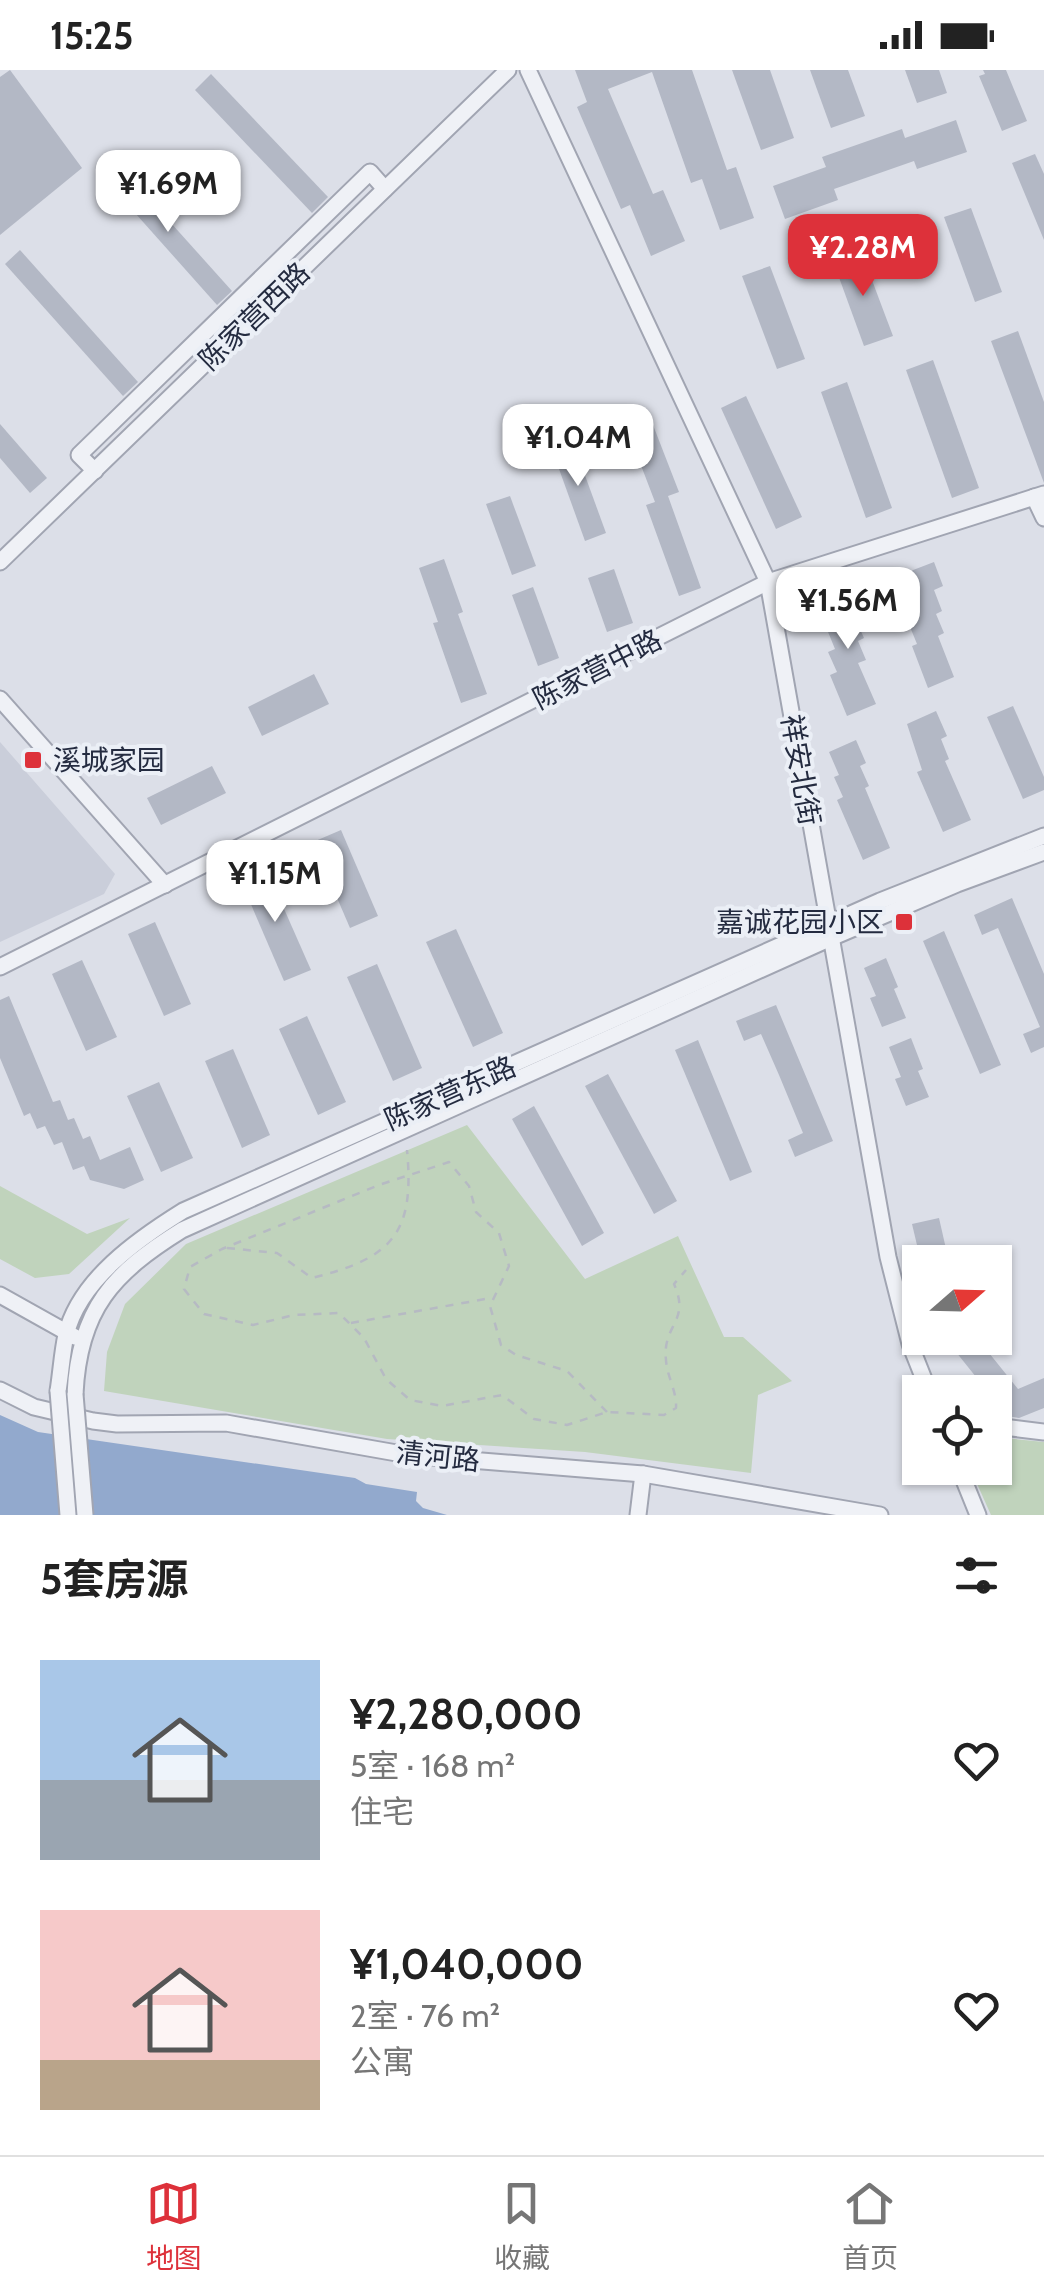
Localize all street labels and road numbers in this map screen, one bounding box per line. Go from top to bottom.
street label: 陈家营西路 [192,255,316,377]
street label: 陈家营中路 [527,622,667,716]
street label: 祥安北街 [775,712,827,828]
street label: 陈家营东路 [379,1049,521,1137]
street label: 清河路 [394,1435,482,1477]

